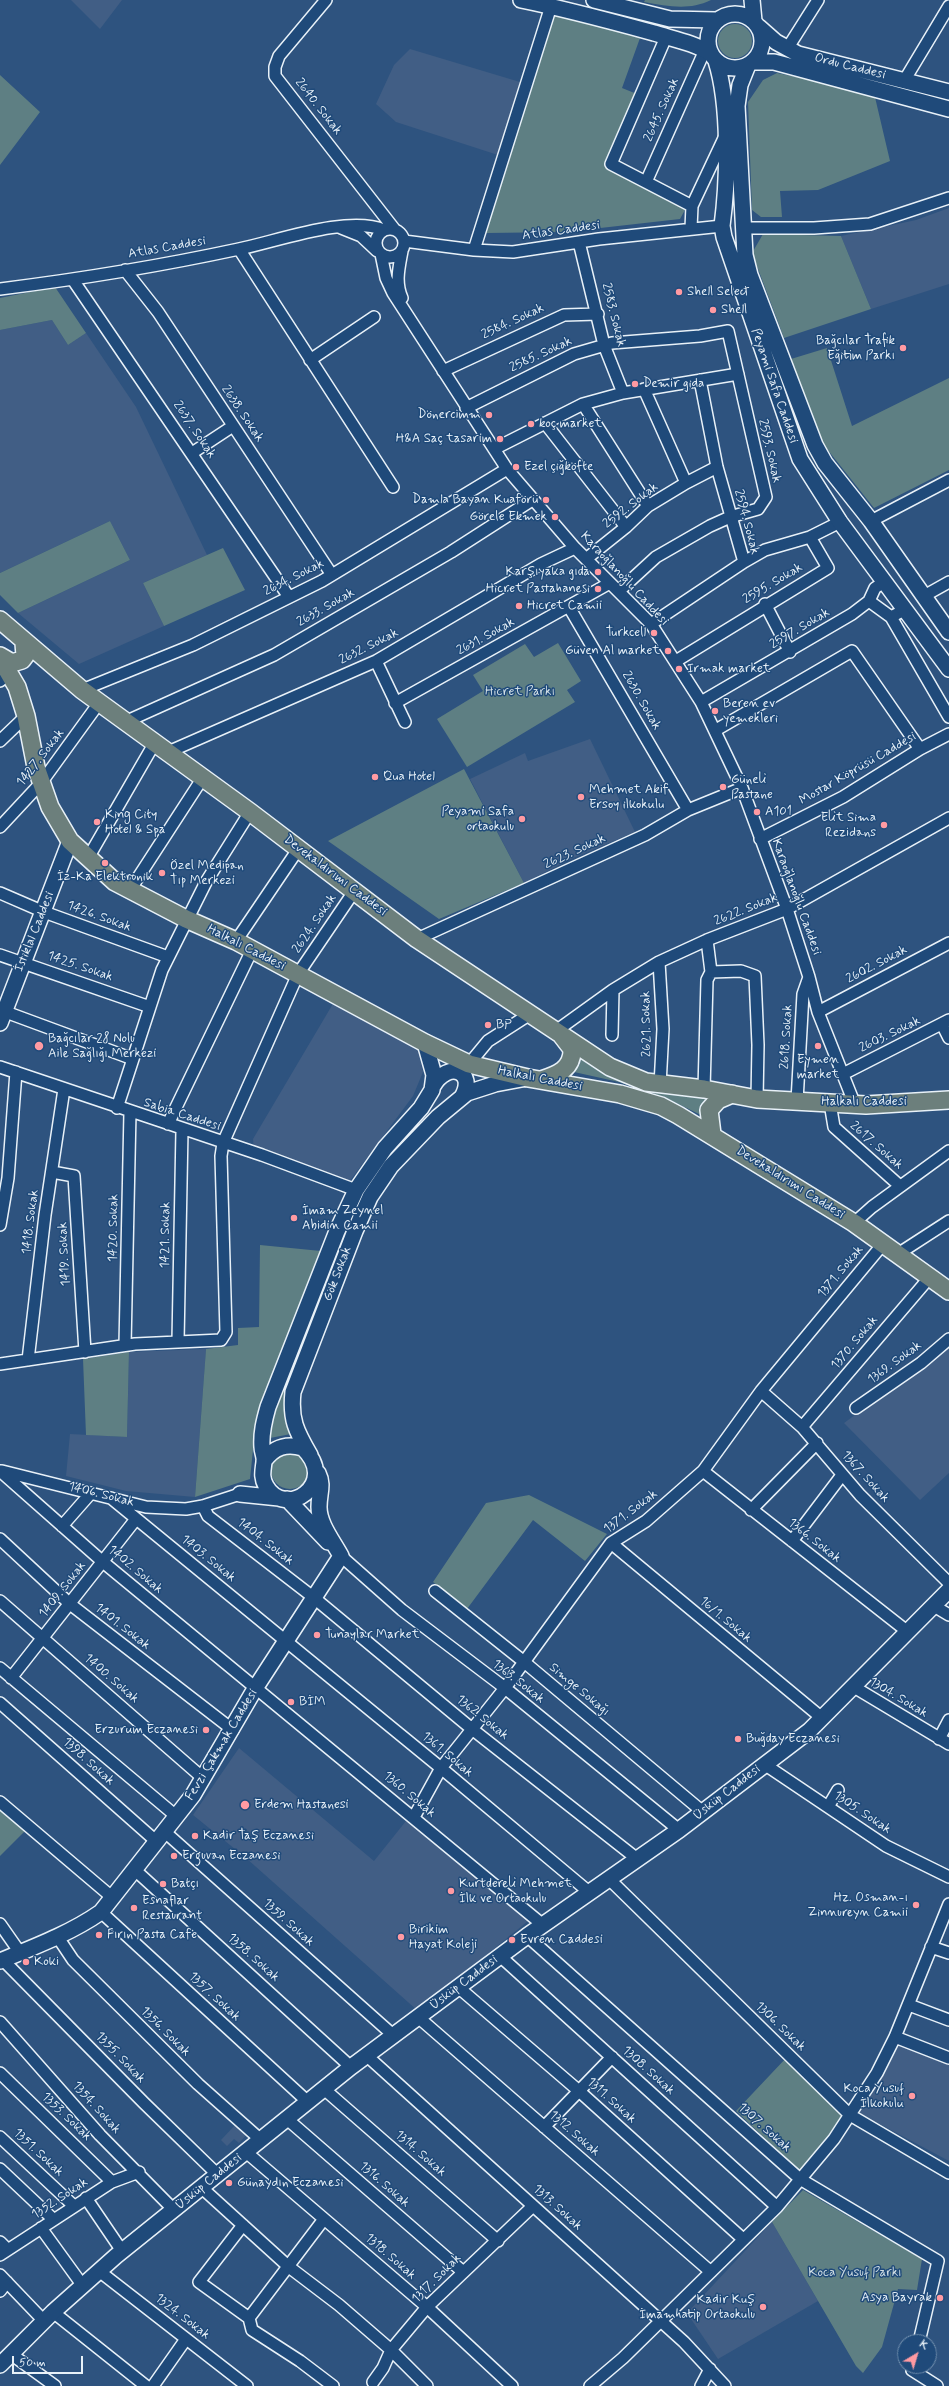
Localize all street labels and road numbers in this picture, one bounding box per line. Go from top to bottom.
street label: Ordu Caddesi [813,51,887,83]
street label: 2640. Sokak [291,76,345,138]
street label: 2645. Sokak [641,76,683,144]
street label: Atlas Caddesi [521,218,601,244]
street label: Atlas Caddesi [127,234,207,262]
street label: 2583. Sokak [598,281,628,349]
street label: 2584. Sokak [479,301,547,343]
street label: Peyami Safa Caddesi [747,327,801,445]
street label: 2585. Sokak [507,334,575,376]
street label: 2638. Sokak [217,383,267,445]
street label: 2637. Sokak [169,398,219,462]
street label: 2593. Sokak [754,418,784,484]
street label: 2592. Sokak [600,480,662,532]
street label: 2594. Sokak [730,488,762,556]
street label: Karaoğlanoğlu Caddesi [577,529,671,629]
street label: 2634. Sokak [261,556,327,600]
street label: 2595. Sokak [740,560,806,608]
street label: 2633. Sokak [294,585,358,631]
street label: 2597. Sokak [767,605,833,653]
street label: 2631. Sokak [454,615,518,659]
street label: 2632. Sokak [337,625,401,669]
street label: 2630. Sokak [618,669,664,733]
street label: 1427. Sokak [14,726,68,790]
street label: Mostar Köprüsü Caddesi [797,729,919,809]
street label: 2623. Sokak [542,831,608,873]
street label: Devekaldırımı Caddesi [280,832,390,920]
street label: Karaoğlanoğlu Caddesi [768,837,824,957]
street label: İstiklal Caddesi [12,890,58,974]
street label: 2622. Sokak [712,890,780,930]
street label: 2624. Sokak [290,891,340,957]
street label: 1426. Sokak [65,898,133,936]
street label: Halkalı Caddesi [204,922,288,974]
street label: 2602. Sokak [844,942,910,988]
street label: 1425. Sokak [45,948,115,986]
street label: 2621. Sokak [639,991,655,1057]
street label: 2618. Sokak [778,1004,796,1070]
street label: 2603. Sokak [857,1013,923,1057]
street label: Halkalı Caddesi [496,1063,584,1095]
street label: Halkalı Caddesi [821,1094,907,1110]
street label: Sabia Caddesi [142,1095,222,1135]
street label: 2617. Sokak [846,1119,906,1173]
street label: Devekaldırımı Caddesi [733,1143,847,1223]
street label: 1418. Sokak [19,1189,43,1255]
street label: 1420. Sokak [106,1194,122,1262]
street label: 1421. Sokak [158,1202,174,1268]
street label: 1419. Sokak [56,1222,74,1286]
street label: 1371. Sokak [815,1243,867,1301]
street label: Gök Sokak [320,1245,356,1303]
street label: 1370. Sokak [828,1313,882,1373]
street label: 1369. Sokak [865,1338,925,1388]
street label: 1367. Sokak [838,1448,892,1506]
street label: 1406. Sokak [66,1479,136,1511]
street label: 1371. Sokak [601,1487,661,1537]
street label: 1404. Sokak [233,1515,297,1569]
street label: 1366. Sokak [784,1515,844,1567]
street label: 1403. Sokak [177,1532,239,1586]
street label: 1402. Sokak [104,1542,166,1598]
street label: 1409. Sokak [36,1559,90,1621]
street label: 16/1. Sokak [696,1594,754,1646]
street label: 1401. Sokak [91,1600,153,1654]
street label: 1400. Sokak [80,1651,142,1707]
street label: 1363. Sokak [489,1657,547,1707]
street label: Simge Sokağı [546,1660,612,1720]
street label: 1304. Sokak [866,1674,930,1722]
street label: Fevzi Çakmak Caddesi [183,1686,261,1804]
street label: 1362. Sokak [453,1692,511,1744]
street label: 1361. Sokak [418,1729,476,1781]
street label: 1398. Sokak [59,1735,117,1789]
street label: Üsküp Caddesi [690,1762,764,1824]
street label: 1360. Sokak [380,1769,438,1821]
street label: 1305. Sokak [830,1788,894,1838]
street label: 1359. Sokak [259,1896,317,1950]
street label: 1358. Sokak [224,1930,282,1986]
street label: Üsküp Caddesi [427,1952,501,2014]
street label: 1357. Sokak [185,1969,243,2025]
street label: 1306. Sokak [751,1999,809,2055]
street label: 1356. Sokak [137,2004,193,2060]
street label: 1355. Sokak [92,2029,148,2087]
street label: 1308. Sokak [618,2043,678,2099]
street label: 1311. Sokak [583,2075,639,2127]
street label: 1354. Sokak [68,2079,124,2137]
street label: 1353. Sokak [38,2089,94,2145]
street label: 1307. Sokak [734,2100,794,2156]
street label: 1312. Sokak [546,2108,602,2160]
street label: 1351. Sokak [9,2126,67,2180]
street label: 1314. Sokak [391,2127,449,2181]
street label: Üsküp Caddesi [172,2150,246,2214]
street label: 1316. Sokak [355,2159,413,2211]
street label: 1352. Sokak [29,2175,91,2223]
street label: 1313. Sokak [529,2182,585,2234]
street label: 1318. Sokak [361,2231,419,2283]
street label: 1317. Sokak [409,2251,465,2307]
street label: 1324. Sokak [151,2291,213,2343]

